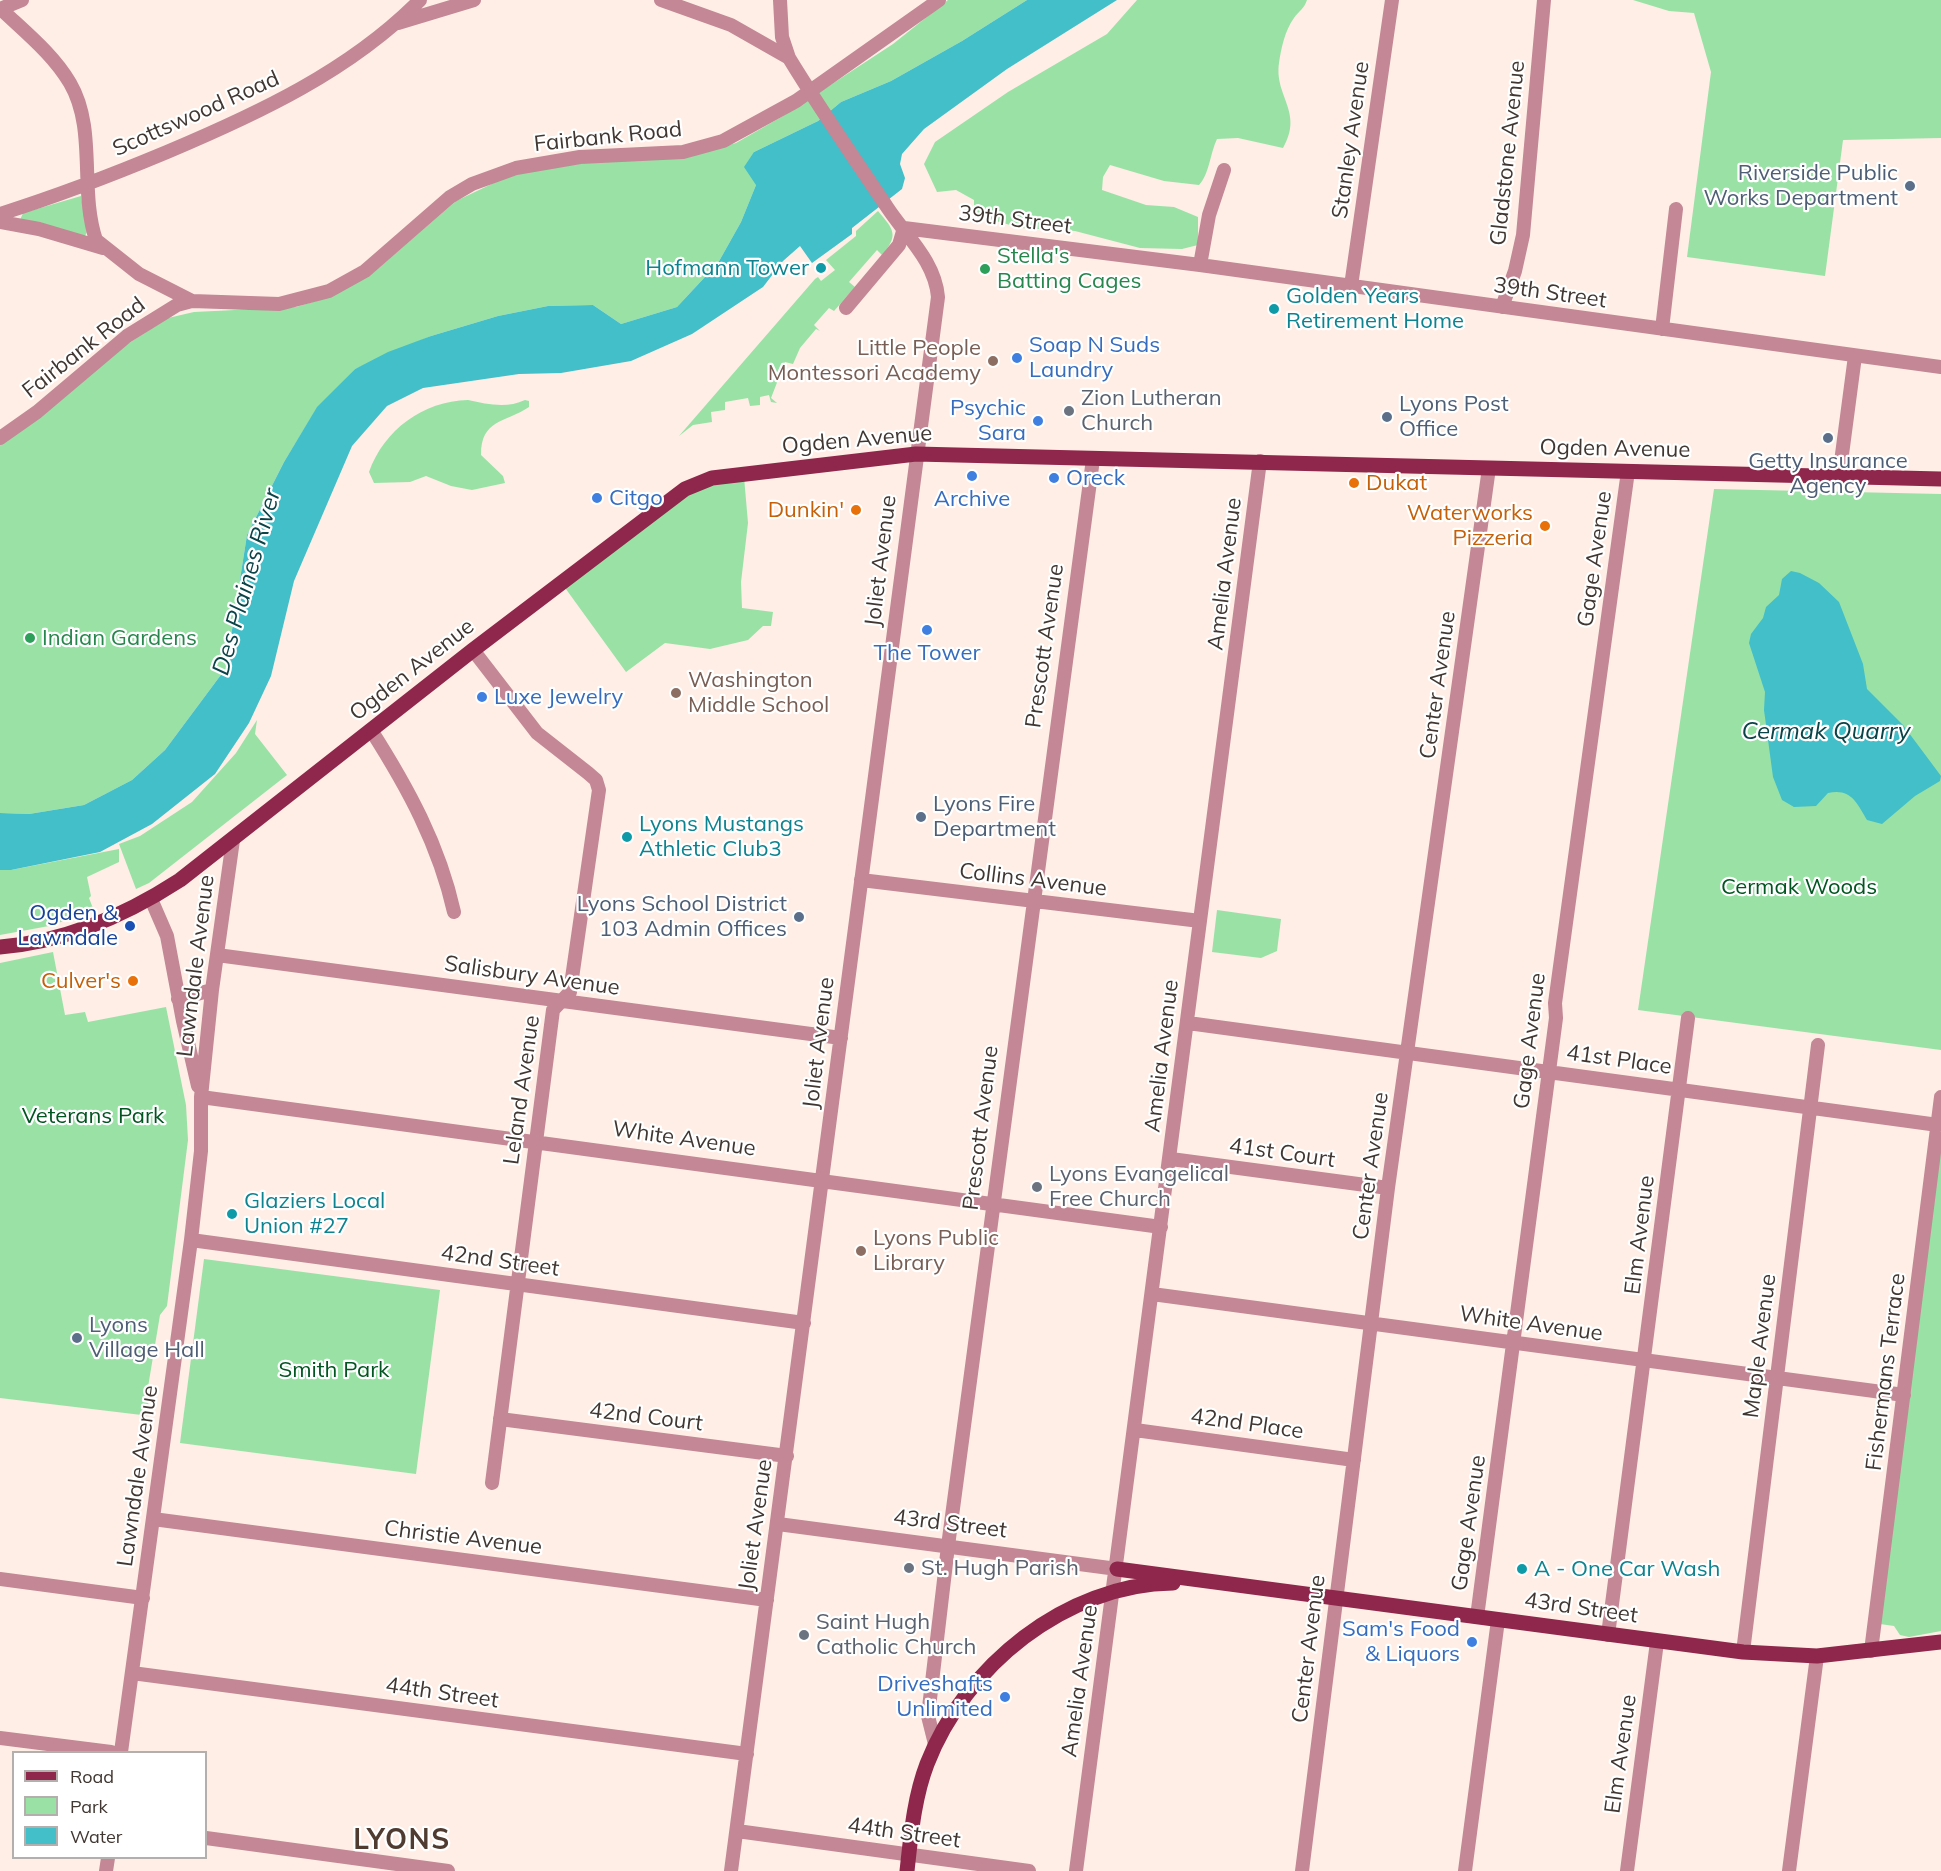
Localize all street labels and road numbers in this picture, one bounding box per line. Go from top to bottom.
street label: Gladstone Avenue [1485,59,1531,247]
street label: Stanley Avenue [1327,60,1375,220]
street label: Scottswood Road [109,65,283,163]
street label: Fairbank Road [533,116,683,158]
street label: 39th Street [957,200,1073,240]
street label: 39th Street [1492,272,1608,314]
street label: Fairbank Road [17,292,151,404]
street label: Ogden Avenue [781,420,933,460]
street label: Ogden Avenue [1539,434,1691,464]
street label: Gage Avenue [1572,489,1618,629]
street label: Joliet Avenue [860,494,902,628]
street label: Amelia Avenue [1203,496,1247,652]
street label: Prescott Avenue [1020,562,1070,730]
street label: Center Avenue [1415,609,1461,761]
street label: Ogden Avenue [345,613,479,727]
street label: Collins Avenue [958,858,1108,902]
street label: Lawndale Avenue [172,874,220,1058]
street label: Salisbury Avenue [443,951,621,1001]
street label: Gage Avenue [1509,971,1551,1111]
street label: Joliet Avenue [798,976,840,1110]
street label: Amelia Avenue [1140,978,1184,1134]
street label: Leland Avenue [498,1014,546,1166]
street label: 41st Place [1565,1040,1673,1080]
street label: Prescott Avenue [958,1044,1004,1212]
street label: Center Avenue [1348,1090,1394,1242]
street label: White Avenue [611,1116,757,1162]
street label: 41st Court [1227,1133,1337,1173]
street label: Elm Avenue [1620,1174,1660,1296]
street label: 42nd Street [439,1240,561,1282]
street label: Fishermans Terrace [1861,1272,1911,1472]
street label: Maple Avenue [1738,1273,1782,1419]
street label: White Avenue [1458,1301,1604,1347]
street label: Lawndale Avenue [112,1384,164,1568]
street label: 42nd Court [588,1397,704,1437]
street label: 42nd Place [1189,1403,1305,1445]
street label: Gage Avenue [1446,1453,1492,1593]
street label: Joliet Avenue [734,1458,778,1592]
street label: 43rd Street [892,1504,1008,1544]
street label: Christie Avenue [382,1515,544,1561]
street label: Center Avenue [1287,1573,1331,1725]
street label: 43rd Street [1523,1587,1639,1629]
street label: Amelia Avenue [1056,1603,1104,1759]
street label: 44th Street [384,1672,500,1714]
street label: Elm Avenue [1600,1693,1642,1815]
street label: 44th Street [846,1812,962,1854]

